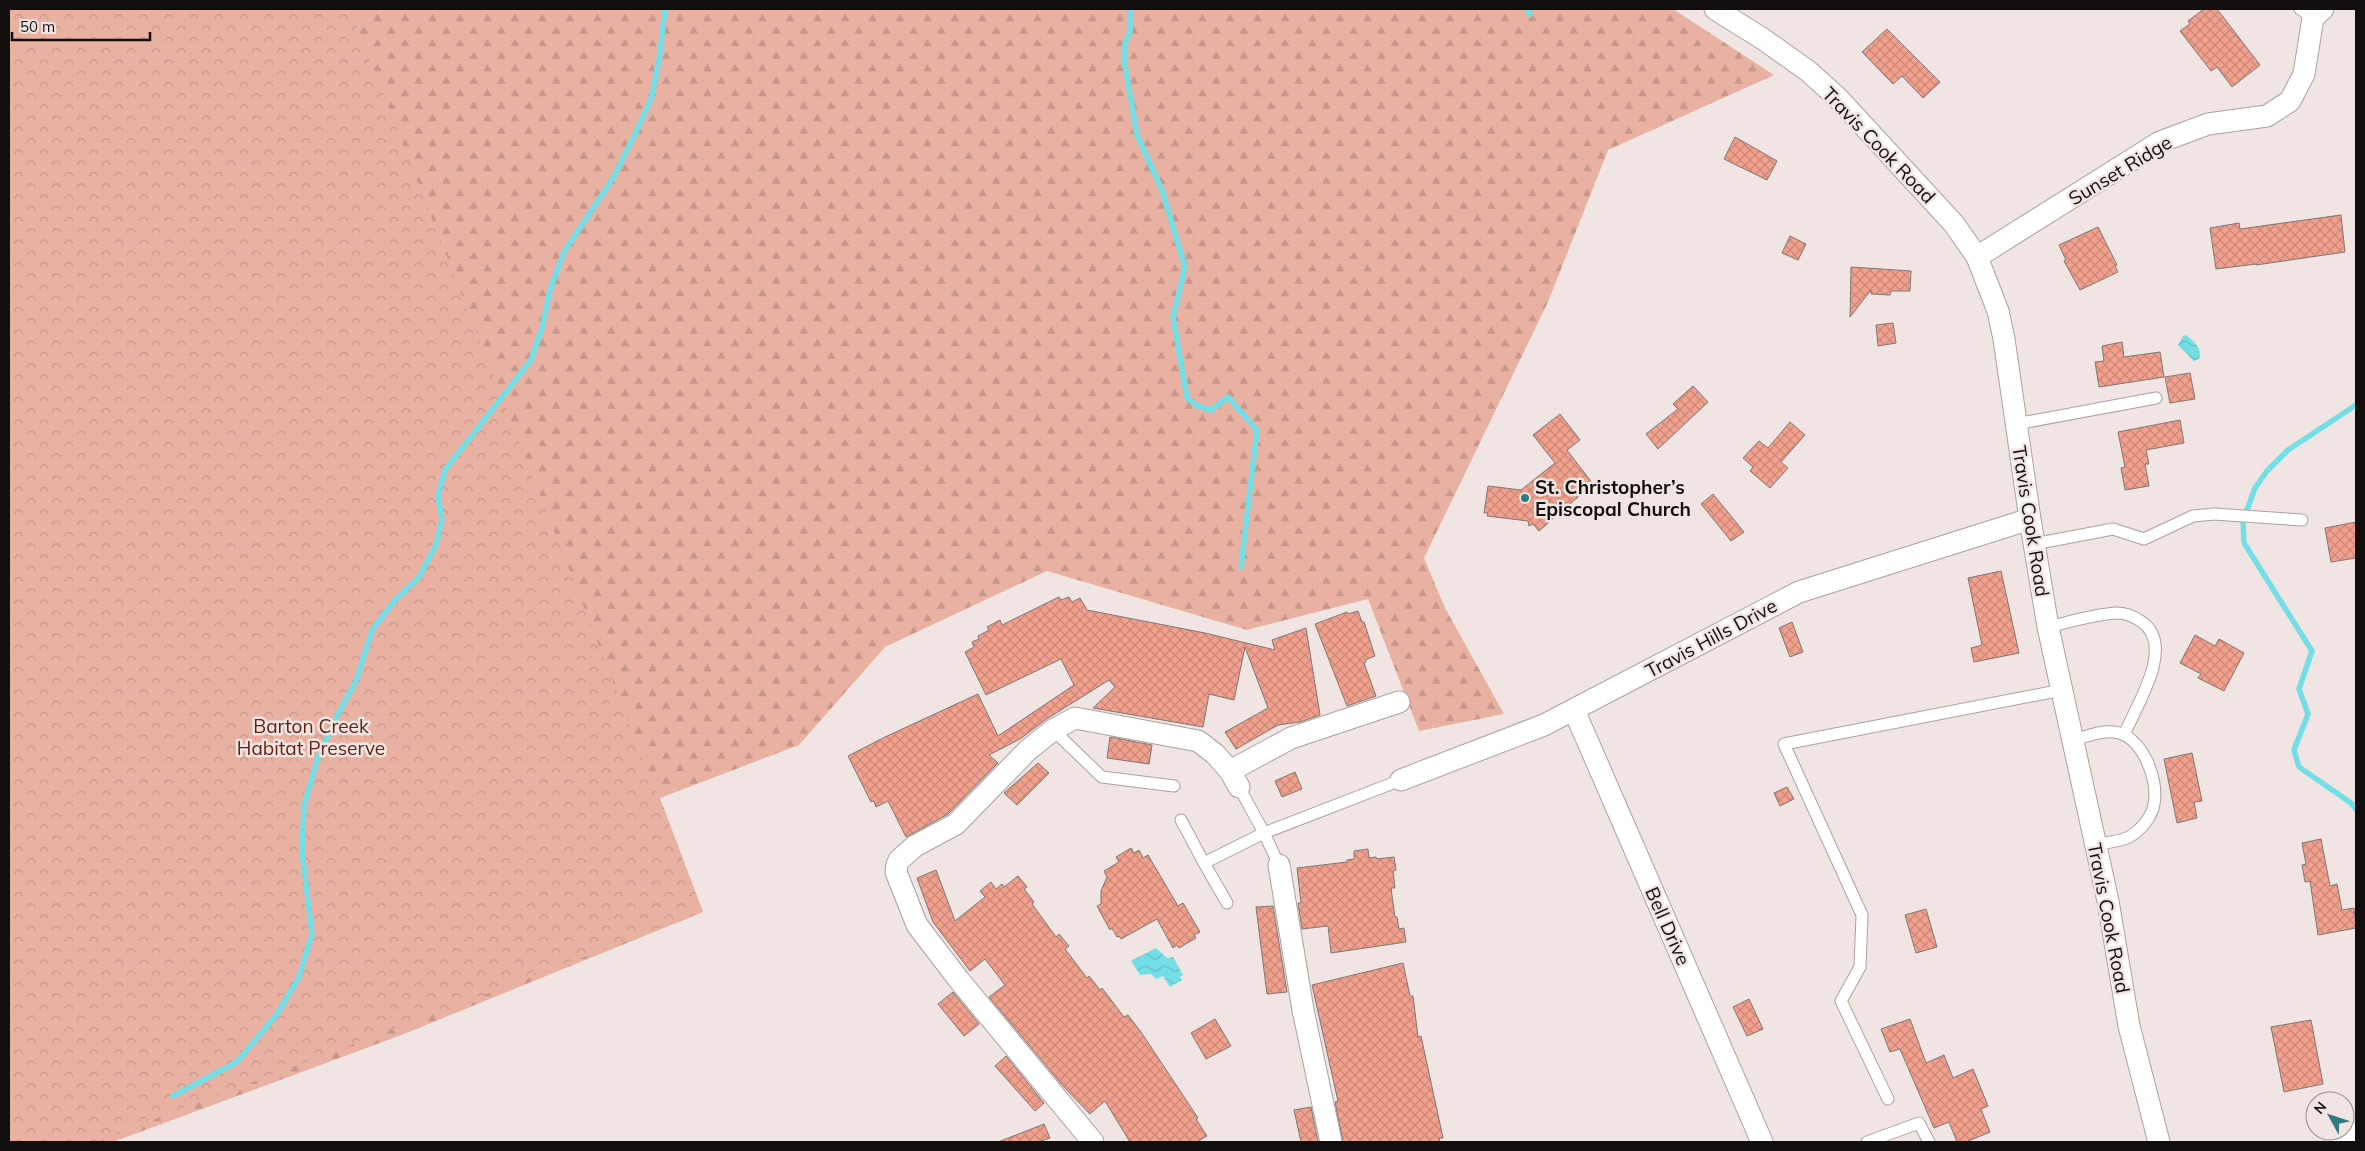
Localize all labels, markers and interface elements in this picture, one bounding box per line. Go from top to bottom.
scale bar [12,10,150,42]
text: 50 m [20,17,55,36]
street label: Travis Cook Road [1817,82,1941,208]
street label: Sunset Ridge [2064,130,2176,210]
street label: Travis Cook Road [2007,444,2055,598]
place label: St. Christopher’s Episcopal Church [1535,475,1691,521]
marker: St. Christopher’s Episcopal Church [1519,492,1531,504]
street label: Travis Hills Drive [1641,593,1781,683]
park label: Barton Creek Habitat Preserve [237,714,385,760]
street label: Travis Cook Road [2083,841,2135,995]
street label: Bell Drive [1640,883,1696,969]
north arrow [2305,1091,2355,1141]
text: N [2310,1098,2330,1117]

